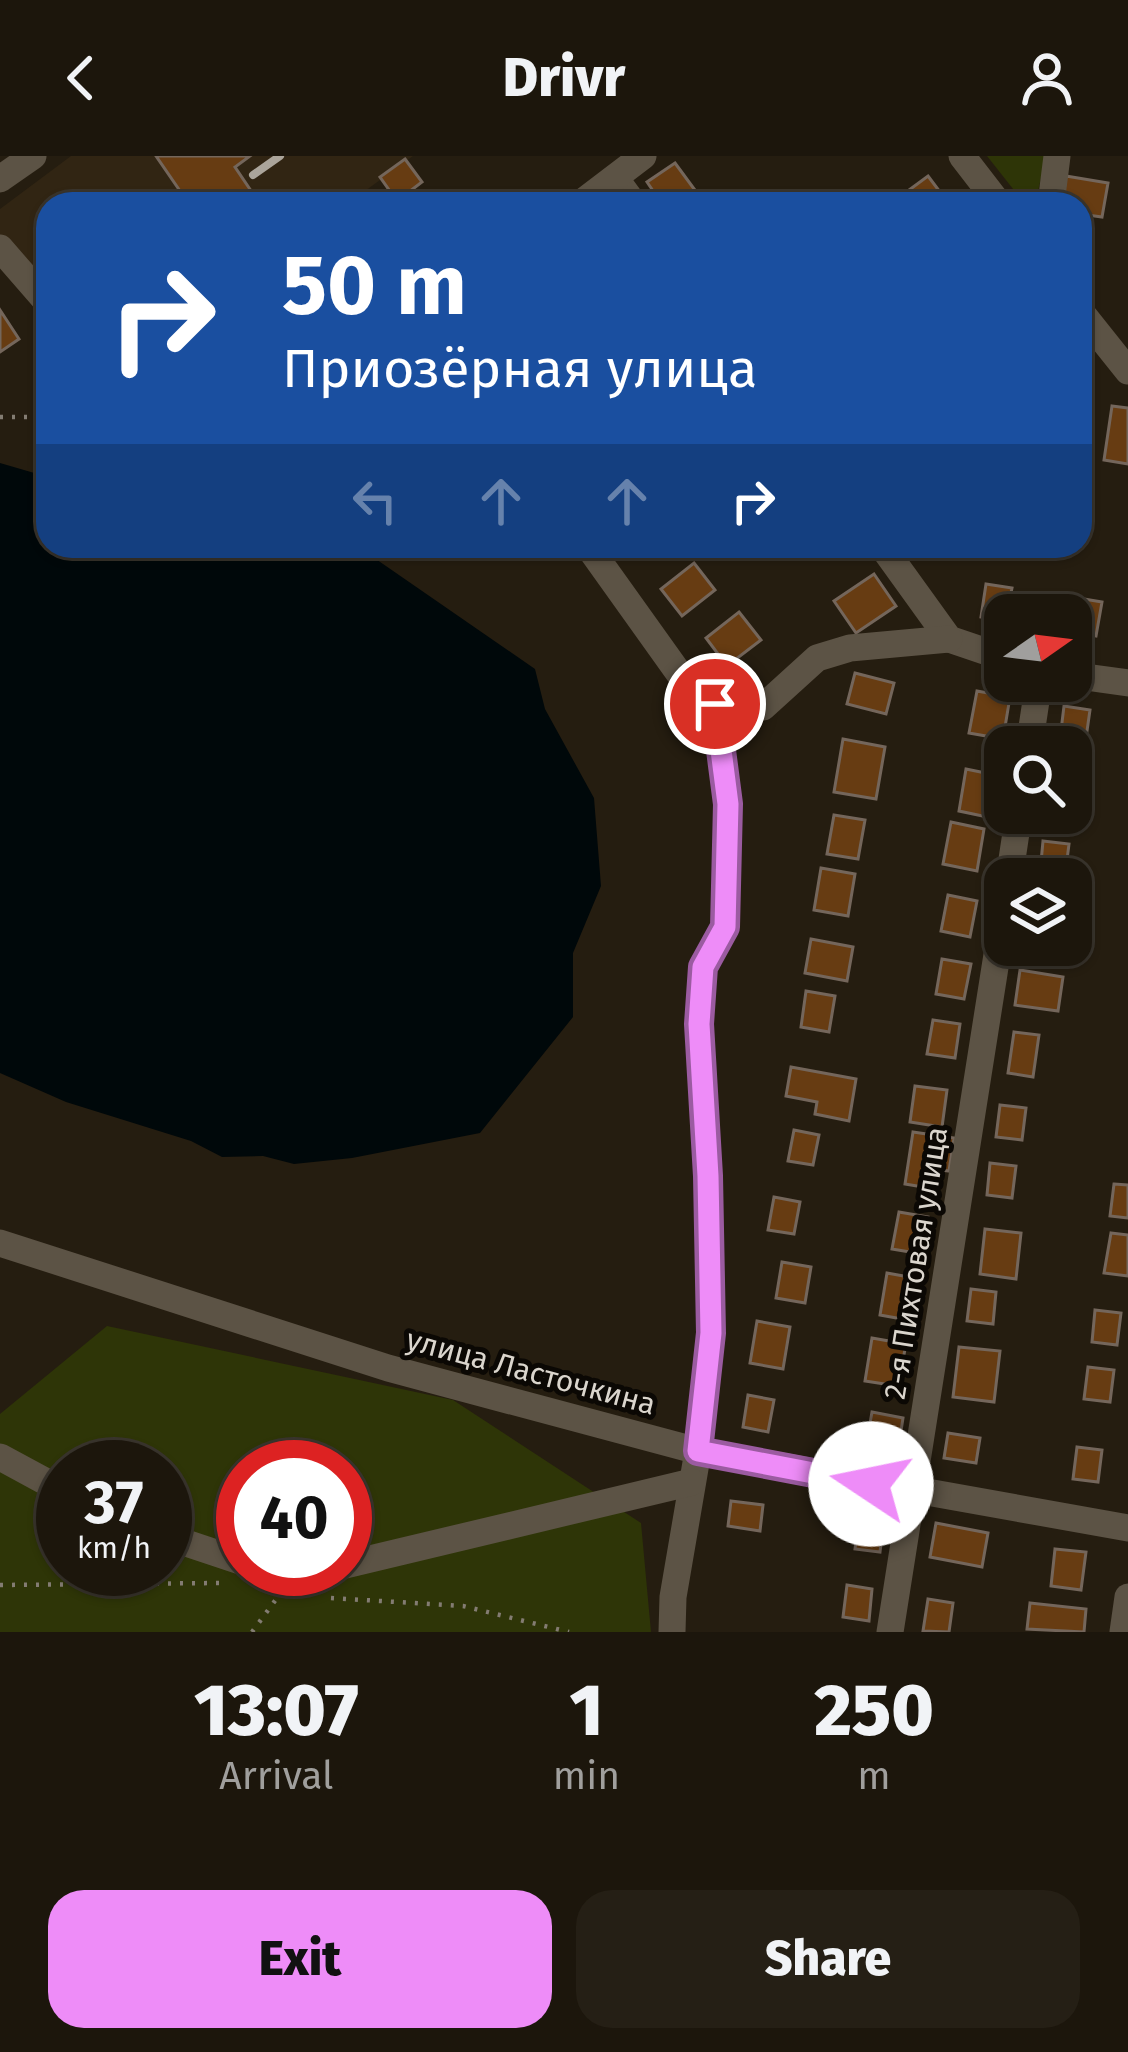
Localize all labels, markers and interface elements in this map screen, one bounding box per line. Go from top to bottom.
icon: back [48,45,114,111]
icon: person [1014,45,1080,111]
text: Drivr [503,46,625,110]
text: 50 m [282,235,467,336]
icon: right [84,240,240,396]
text: Приозёрная улица [282,337,757,401]
icon: left [342,468,408,534]
icon: ahead [468,468,534,534]
icon: ahead [594,468,660,534]
icon: right [720,468,786,534]
north arrow [984,594,1092,702]
map controls [984,594,1092,966]
pin [664,653,766,755]
icon: arrive [682,671,748,737]
button: search [984,726,1092,834]
button: layers [984,858,1092,966]
street label: 2-я Пихтовая улица [877,1124,955,1402]
street label: улица Ласточкина [402,1321,660,1423]
position arrow [808,1421,934,1547]
speed limit sign: 40 [216,1440,372,1596]
text: 37 [85,1467,143,1539]
text: km/h [77,1530,151,1566]
text: 13:07 [194,1668,359,1754]
text: 1 [569,1668,604,1754]
text: 250 [814,1668,934,1754]
text: Arrival [219,1753,334,1799]
text: min [553,1753,620,1799]
text: m [857,1753,891,1799]
button: Exit [48,1890,552,2028]
button: Share [576,1890,1080,2028]

